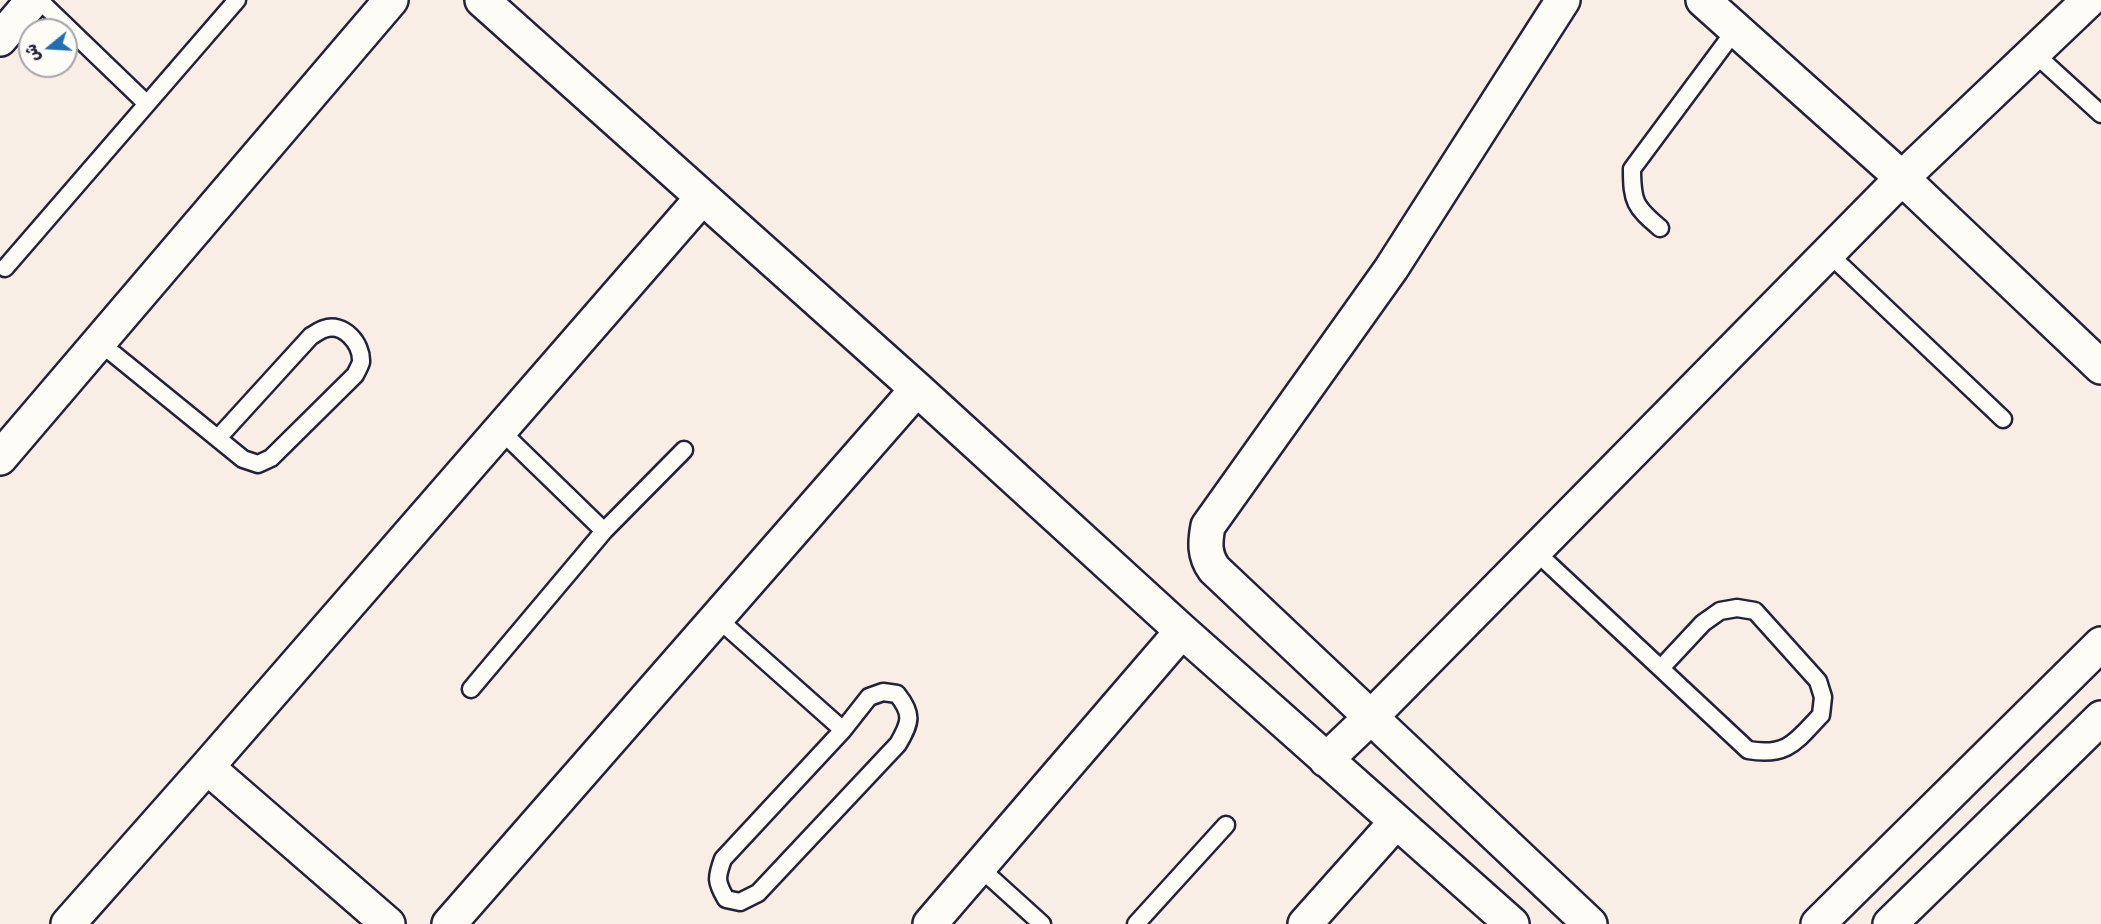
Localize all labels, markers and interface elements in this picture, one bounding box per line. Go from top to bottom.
north arrow [18,18,78,78]
text: ش [21,41,45,64]

